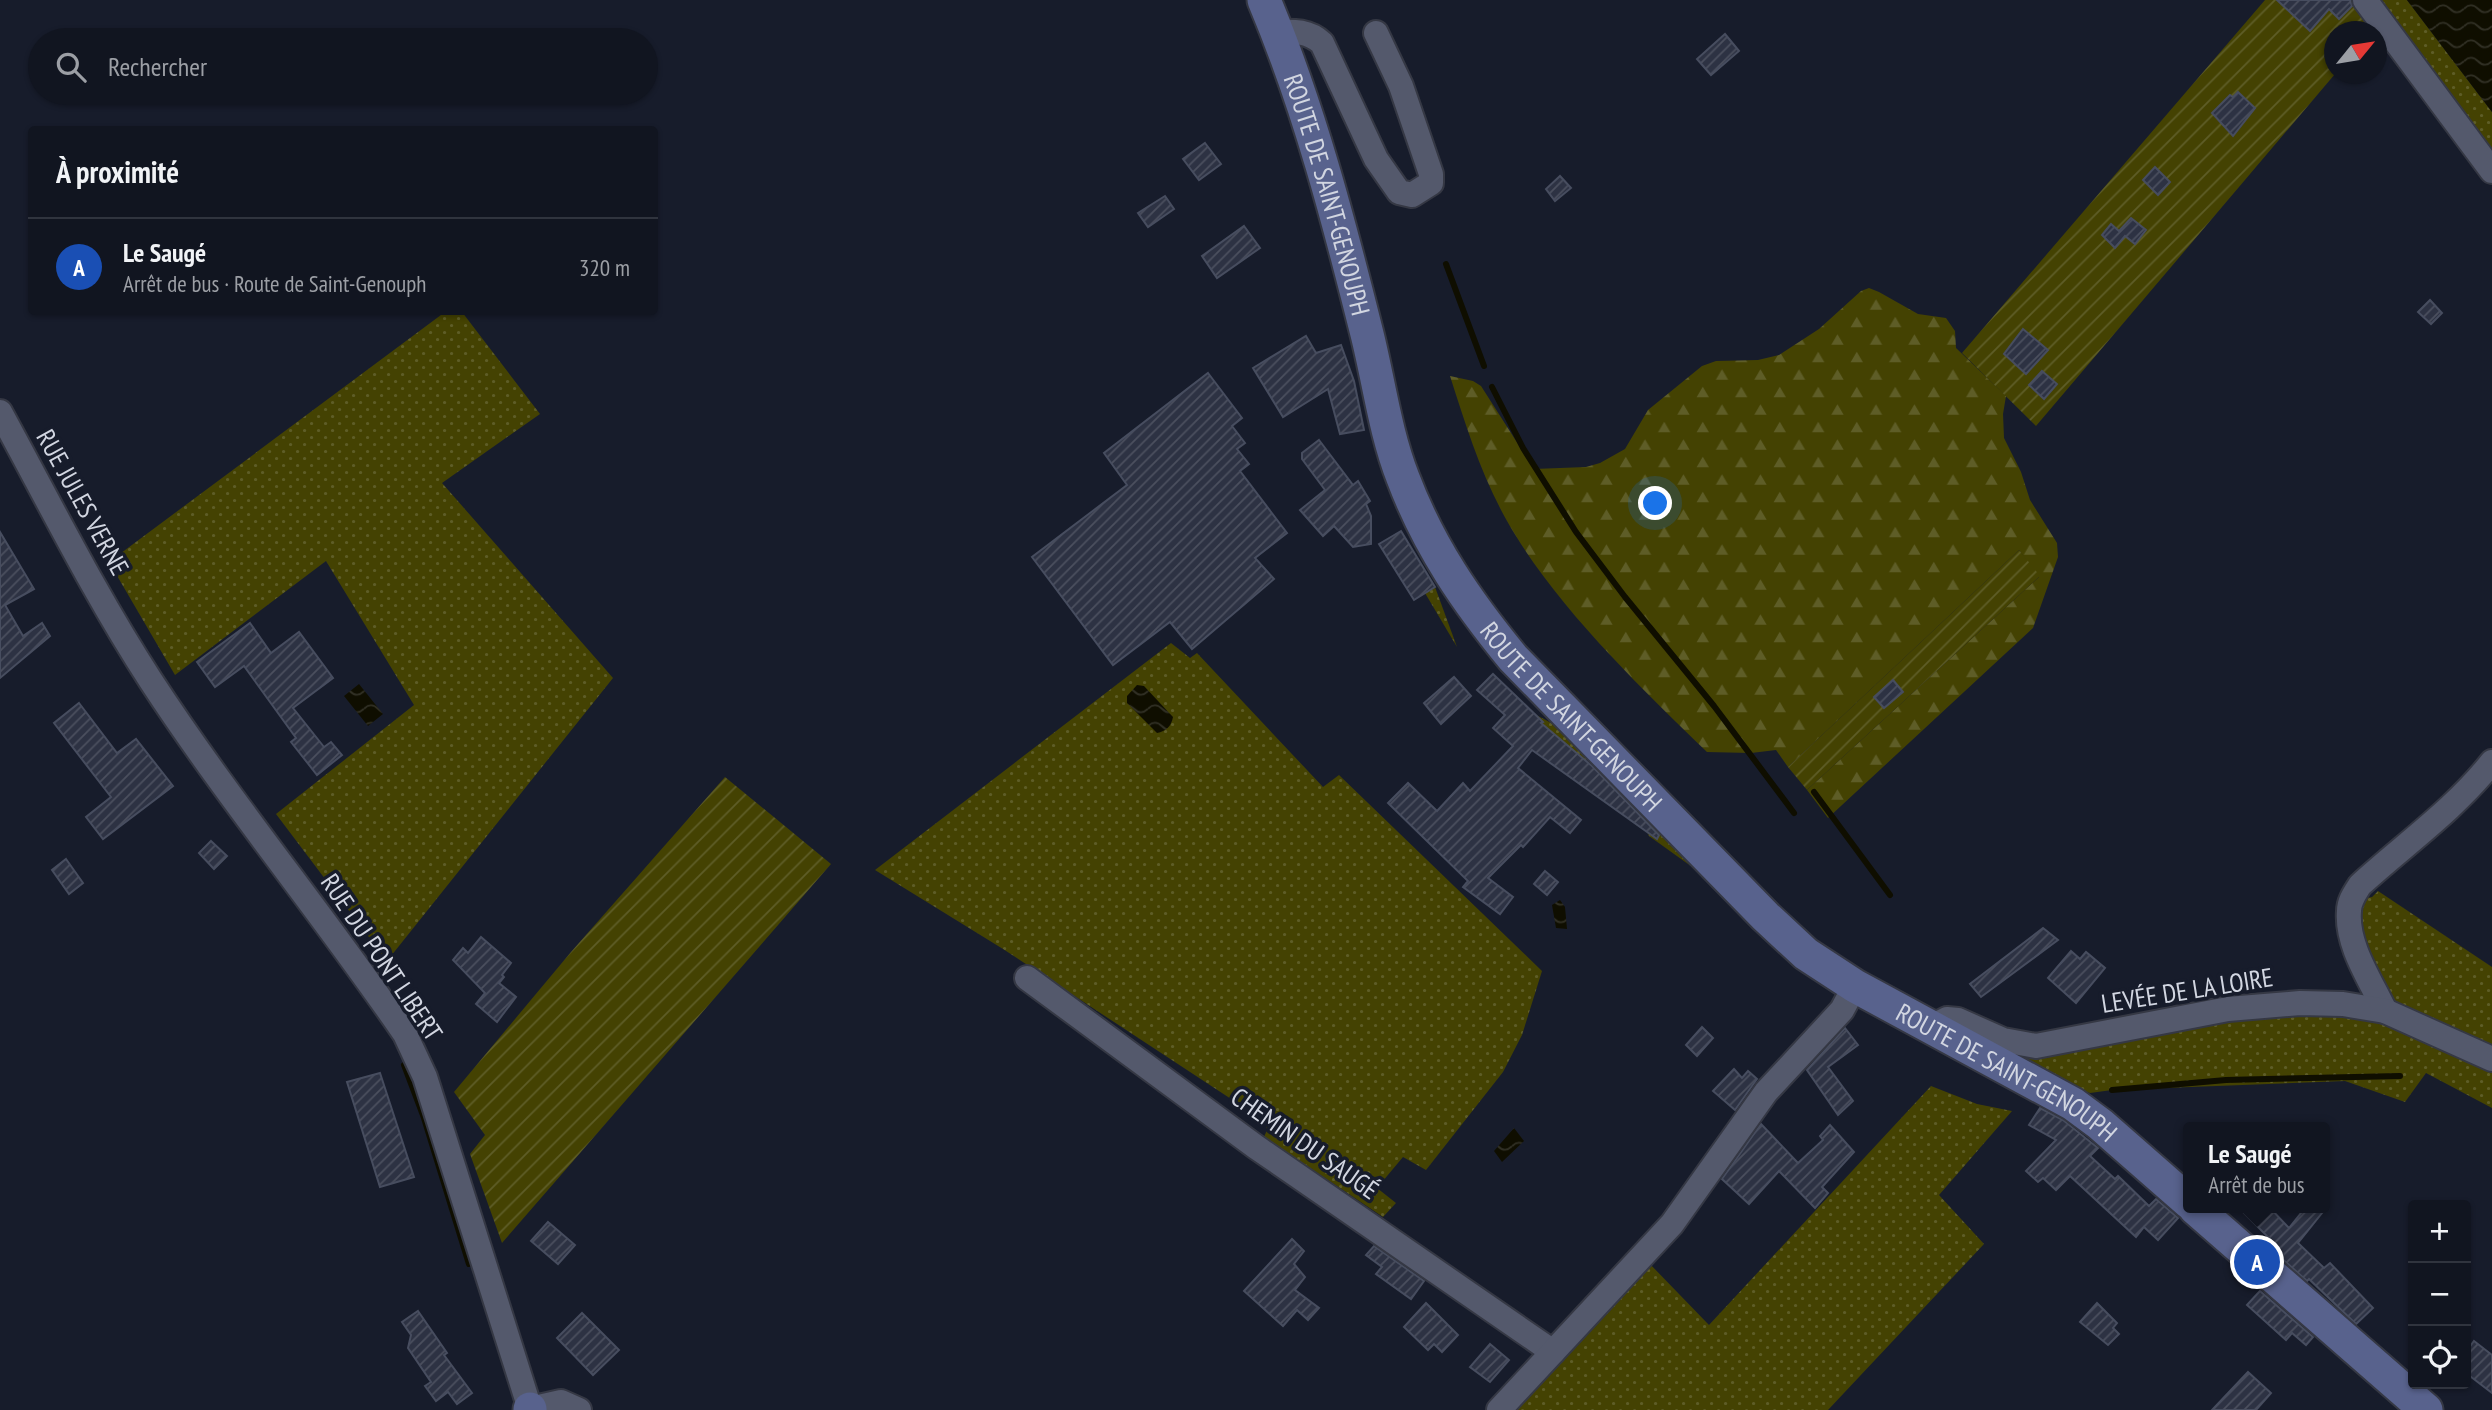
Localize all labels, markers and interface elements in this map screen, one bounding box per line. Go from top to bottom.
north arrow [2324,21,2387,84]
search box [28,28,658,105]
icon: search [52,48,90,86]
text: Rechercher [108,50,207,83]
street label: ROUTE DE SAINT-GENOUPH [1277,69,1378,319]
text: À proximité [56,152,179,191]
text: Le Saugé [123,236,206,269]
text: A [73,253,85,282]
text: 320 m [579,253,630,282]
text: Arrêt de bus · Route de Saint-Genouph [123,269,426,298]
street label: RUE JULES VERNE [29,423,137,581]
your location [1638,486,1672,520]
street label: ROUTE DE SAINT-GENOUPH [1474,615,1670,818]
street label: RUE DU PONT LIBERT [314,867,450,1047]
street label: LEVÉE DE LA LOIRE [2099,960,2275,1020]
street label: ROUTE DE SAINT-GENOUPH [1891,995,2124,1148]
street label: CHEMIN DU SAUGÉ [1225,1080,1385,1206]
popup [2183,1122,2330,1213]
text: Le Saugé [2208,1137,2292,1170]
text: Arrêt de bus [2208,1170,2305,1199]
map controls [2408,1200,2471,1389]
button: + [2408,1200,2471,1263]
pin: A [2234,1236,2280,1288]
button: − [2408,1263,2471,1326]
button: locate [2408,1326,2471,1389]

